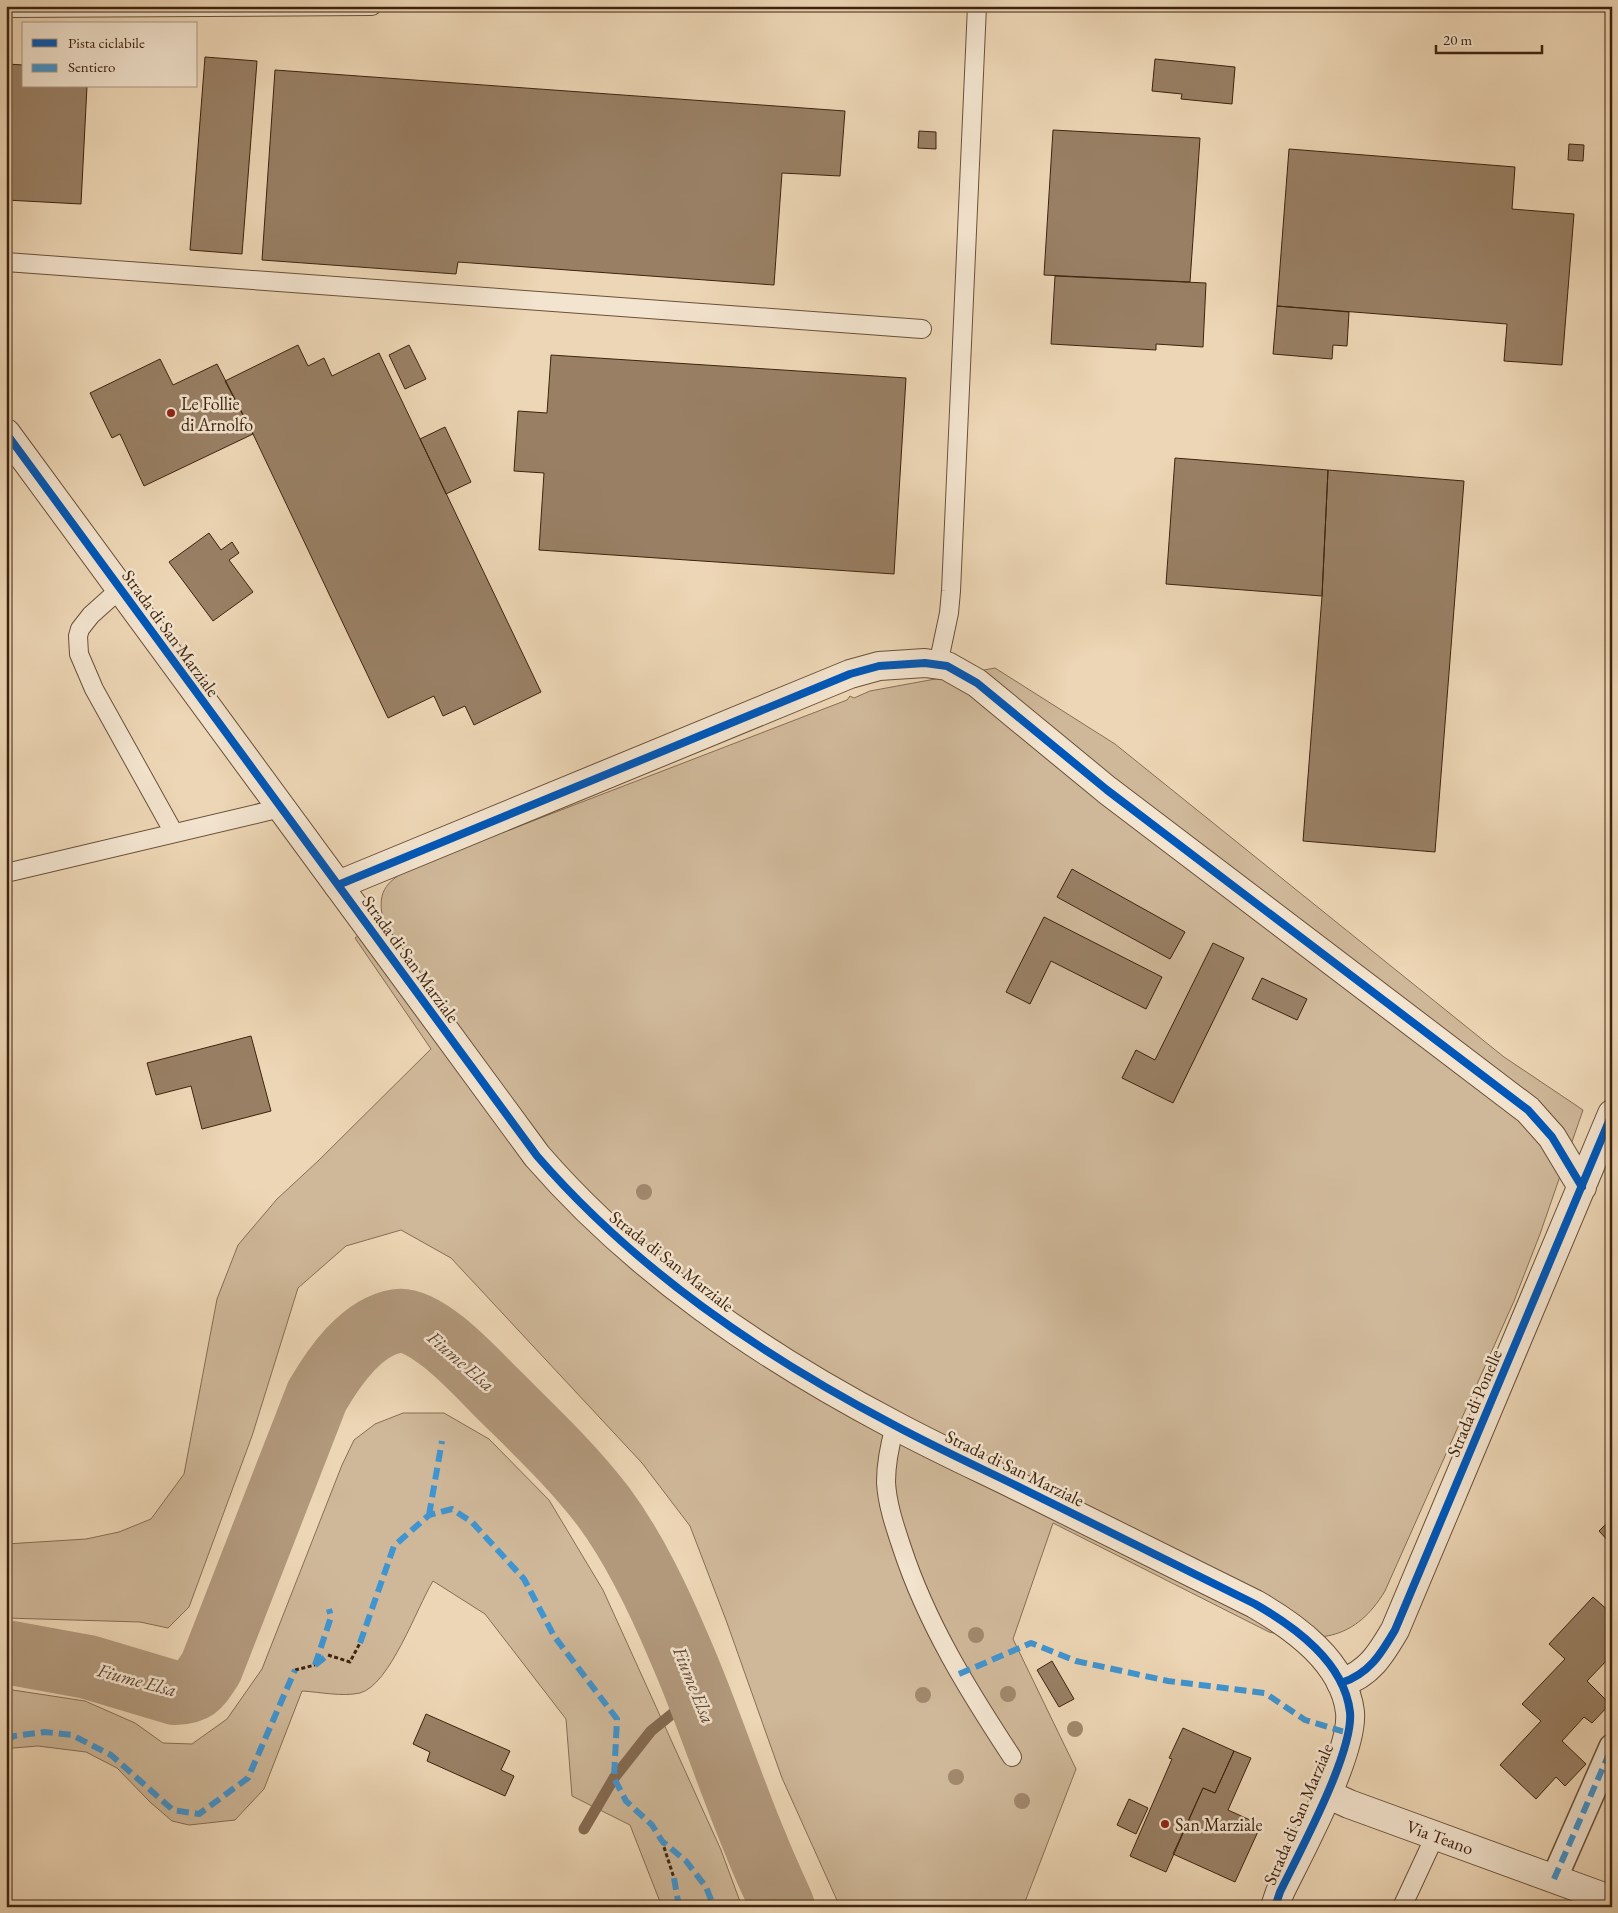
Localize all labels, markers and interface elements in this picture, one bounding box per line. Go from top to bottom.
legend [22,22,198,88]
scale bar [1436,22,1542,54]
text: 20 m [1443,30,1472,49]
text: Pista ciclabile [68,33,145,52]
text: Sentiero [68,57,115,76]
place label: Le Follie di Arnolfo [181,392,253,436]
marker: Le Follie di Arnolfo [165,407,177,419]
street label: Strada di San Marziale [117,565,225,701]
street label: Strada di San Marziale [357,891,465,1027]
street label: Strada di San Marziale [605,1205,739,1317]
water label: Fiume Elsa [422,1324,500,1397]
street label: Strada di Ponelle [1441,1346,1507,1460]
street label: Strada di San Marziale [942,1424,1088,1512]
water label: Fiume Elsa [667,1642,721,1727]
water label: Fiume Elsa [94,1657,179,1703]
street label: Strada di San Marziale [1258,1740,1338,1888]
place label: San Marziale [1175,1813,1262,1836]
street label: Via Teano [1403,1814,1477,1860]
marker: San Marziale [1159,1818,1171,1830]

